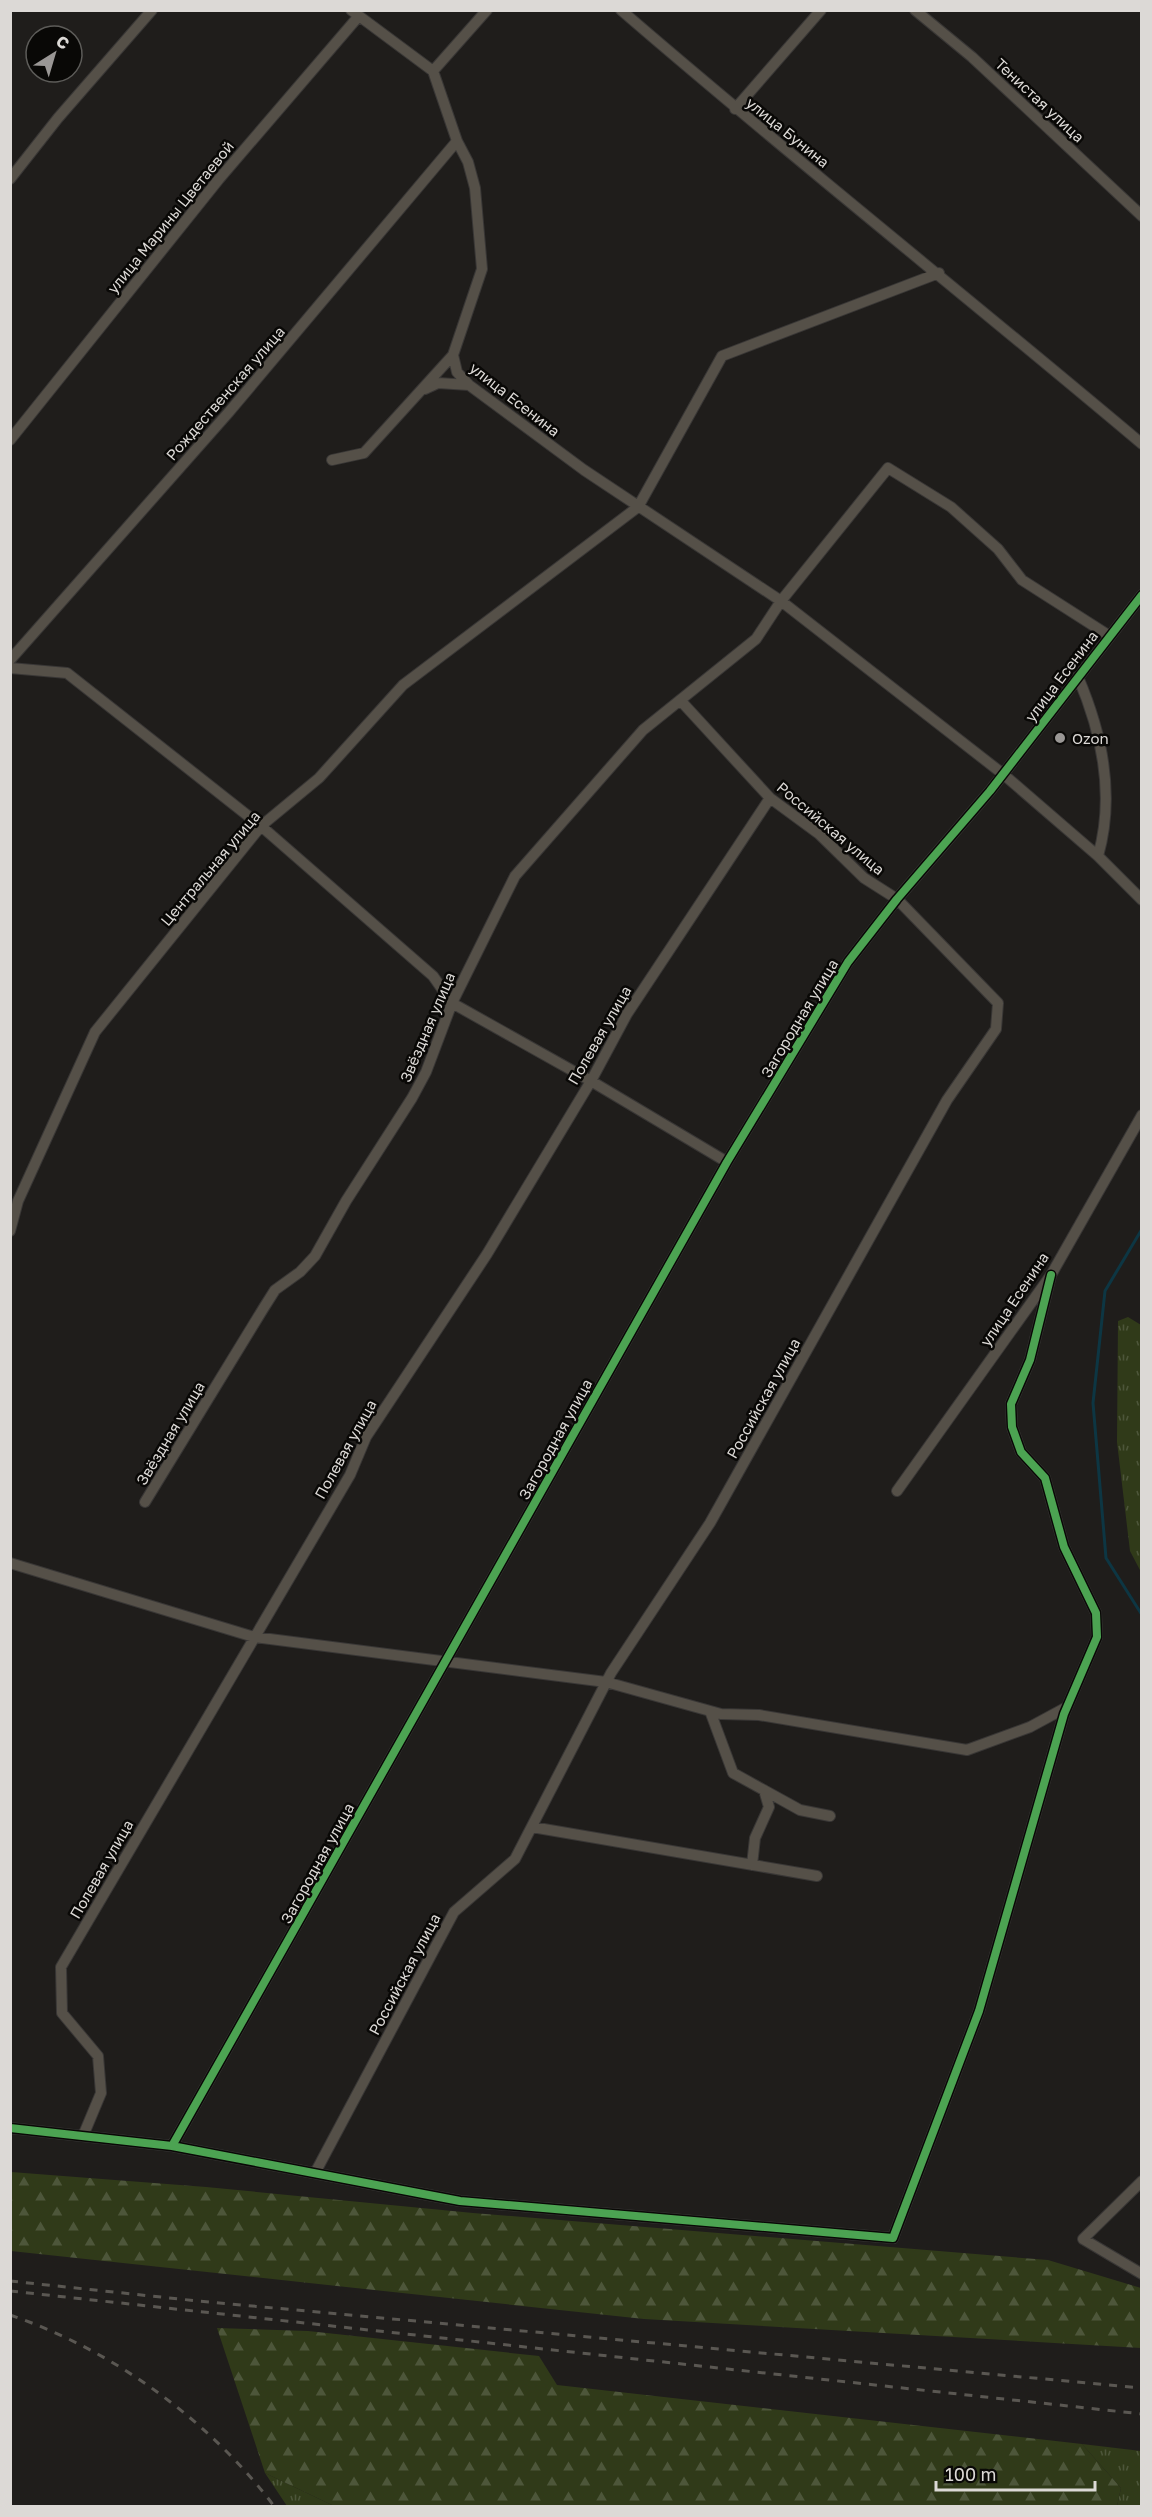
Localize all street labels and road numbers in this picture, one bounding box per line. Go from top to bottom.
street label: Тенистая улица [992,54,1088,146]
street label: улица Бунина [743,93,833,171]
street label: улица Марины Цветаевой [103,137,237,297]
street label: Рождественская улица [162,322,288,464]
street label: улица Есенина [466,358,564,440]
street label: улица Есенина [1021,627,1101,725]
street label: Российская улица [774,778,888,878]
street label: Центральная улица [157,807,263,929]
street label: Загородная улица [757,956,841,1080]
street label: Звёздная улица [396,969,458,1085]
street label: Полевая улица [564,983,634,1087]
street label: улица Есенина [976,1249,1052,1349]
street label: Российская улица [722,1335,804,1461]
street label: Загородная улица [514,1376,596,1502]
street label: Звёздная улица [132,1378,208,1488]
street label: Полевая улица [310,1396,380,1502]
street label: Загородная улица [276,1800,358,1926]
street label: Полевая улица [66,1817,136,1921]
street label: Российская улица [364,1910,444,2038]

